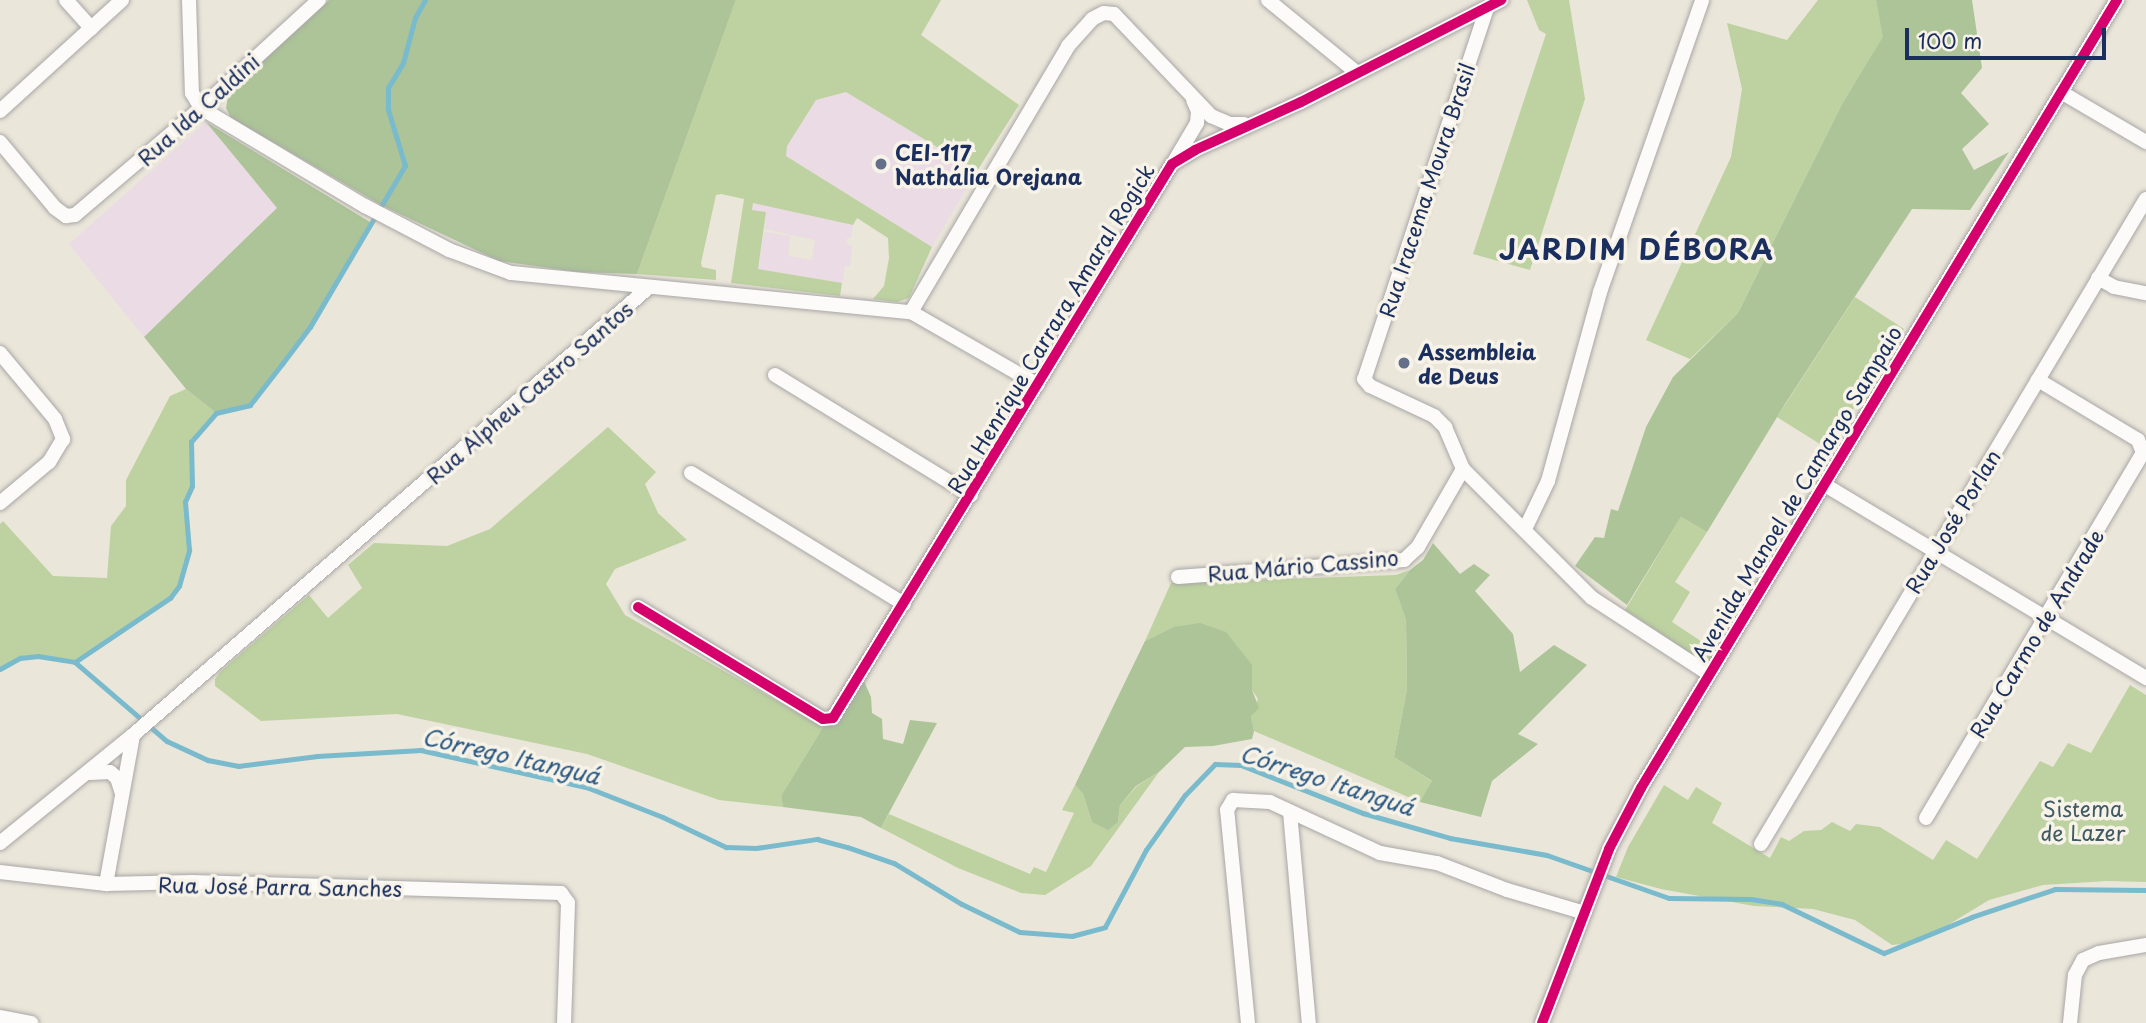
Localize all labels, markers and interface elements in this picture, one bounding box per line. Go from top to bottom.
scale bar [1908,14,2109,58]
text: 100 m [1918,24,1982,56]
street label: Rua Ida Caldini [131,47,265,171]
street label: Rua Iracema Moura Brasil [1373,59,1479,321]
place label: CEI-117 Nathália Orejana [895,139,1083,189]
marker: CEI-117 Nathália Orejana [873,156,889,172]
street label: Rua Henrique Carrara Amaral Rogick [940,157,1160,499]
district label: JARDIM DÉBORA [1502,232,1772,266]
street label: Rua Alpheu Castro Santos [420,295,638,489]
street label: Avenida Manoel de Camargo Sampaio [1685,320,1907,666]
place label: Assembleia de Deus [1418,338,1536,388]
marker: Assembleia de Deus [1396,355,1412,371]
street label: Rua José Porlan [1899,444,2005,598]
street label: Rua Carmo de Andrade [1963,523,2109,743]
street label: Rua Mário Cassino [1206,544,1400,586]
water label: Córrego Itanguá [419,722,603,790]
water label: Córrego Itanguá [1236,739,1418,821]
park label: Sistema de Lazer [2040,795,2126,845]
street label: Rua José Parra Sanches [158,871,402,901]

